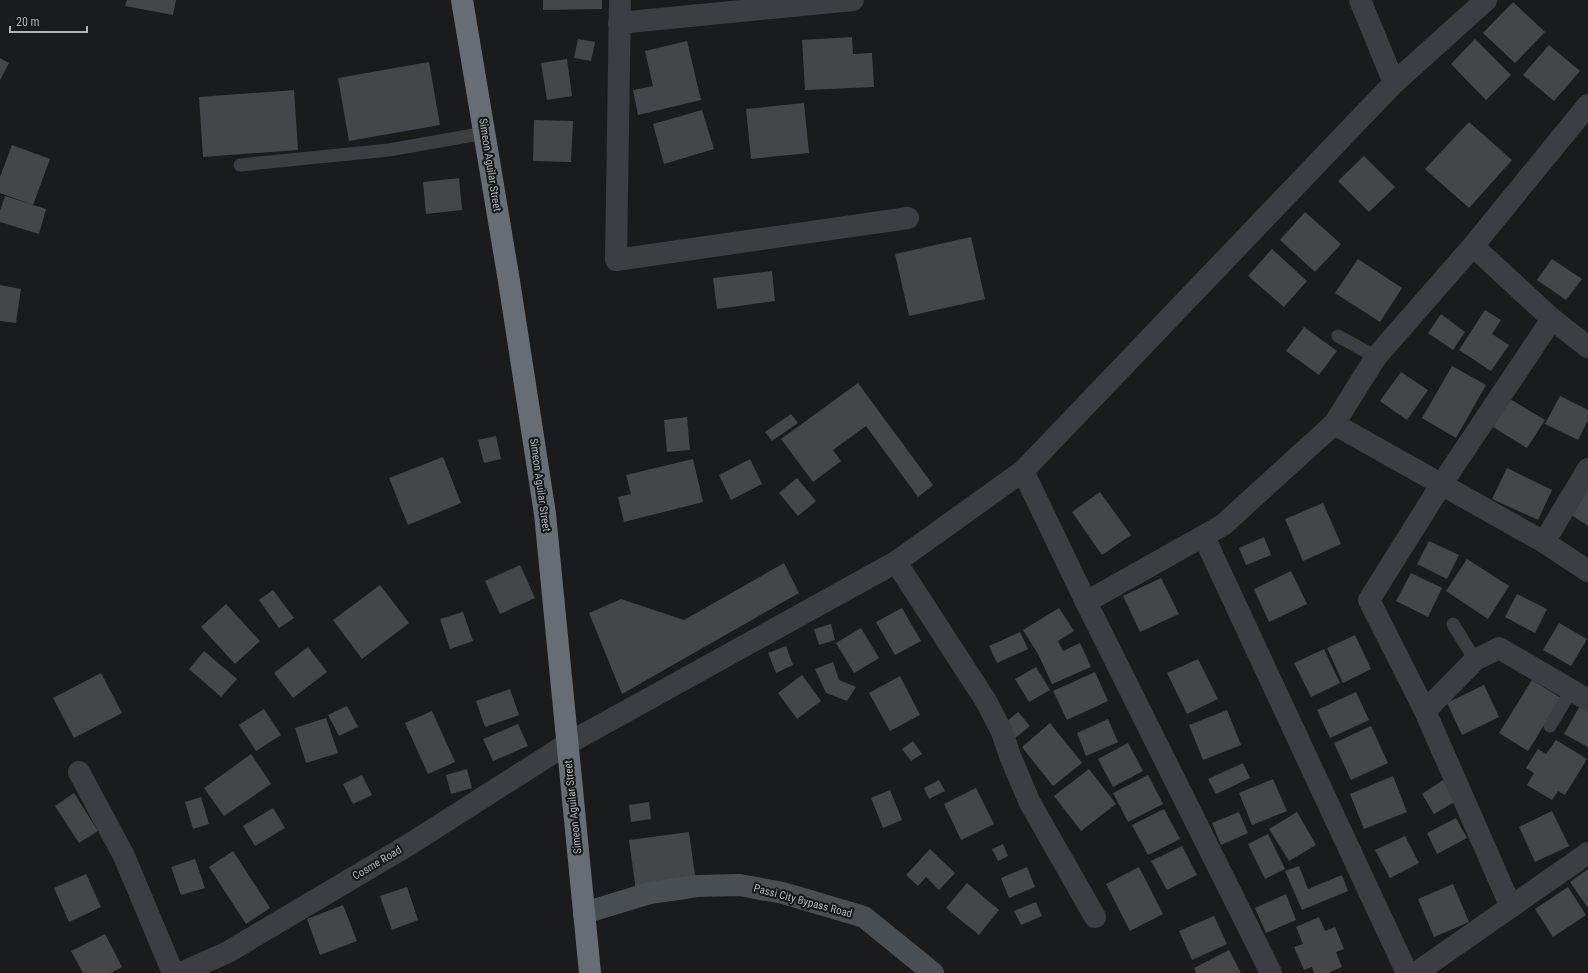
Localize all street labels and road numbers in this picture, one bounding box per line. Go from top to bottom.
street label: Simeon Aguilar Street [476,118,504,212]
street label: Simeon Aguilar Street [527,437,553,533]
street label: Simeon Aguilar Street [562,760,584,854]
street label: Cosme Road [350,843,404,883]
street label: Passi City Bypass Road [752,882,854,920]

